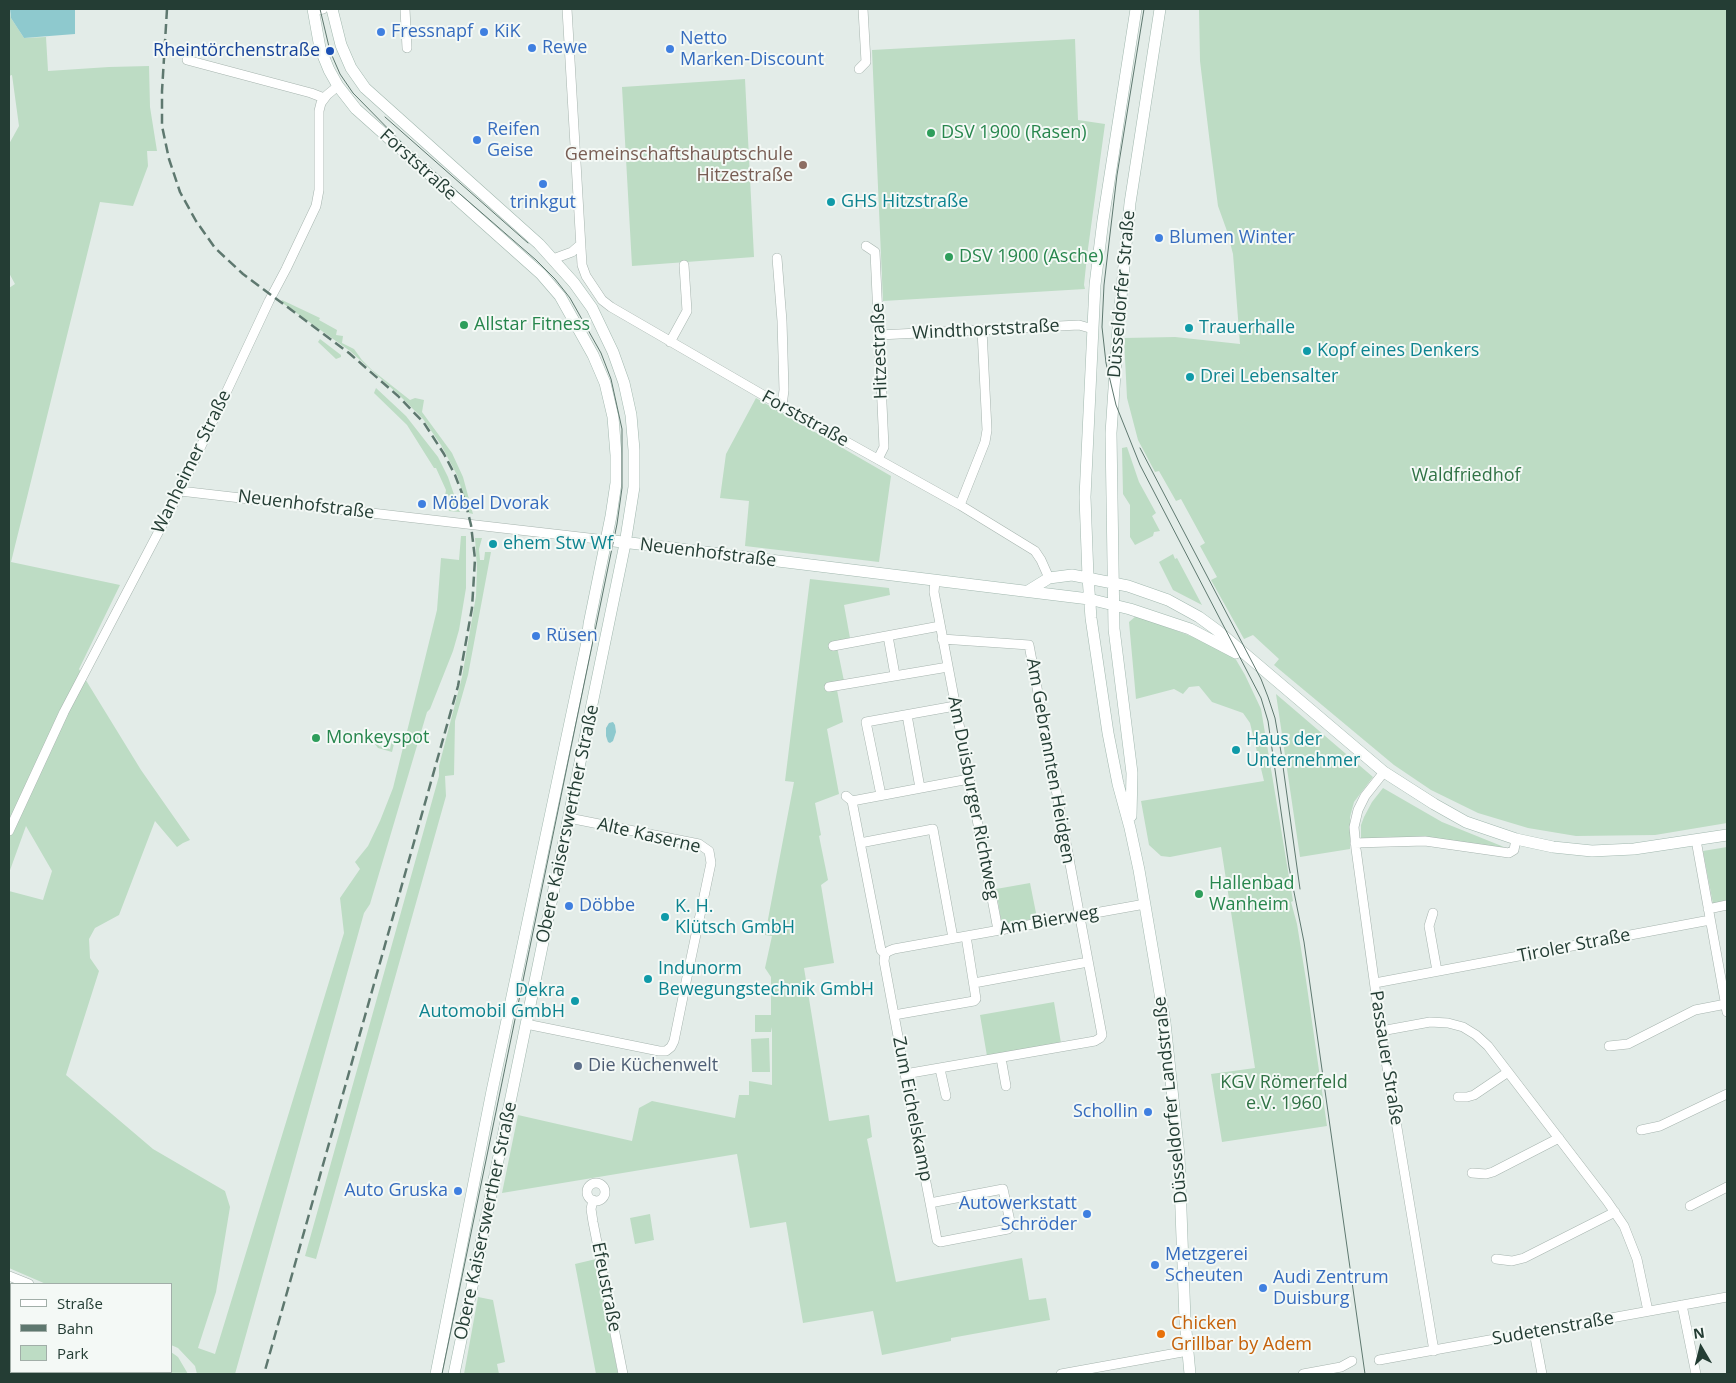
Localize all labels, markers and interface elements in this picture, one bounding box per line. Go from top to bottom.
place label: Fressnapf [391,21,473,43]
place label: KiK [494,21,521,43]
marker: Fressnapf [375,26,387,38]
marker: KiK [478,26,490,38]
place label: Netto Marken-Discount [680,28,824,70]
place label: Rewe [542,37,587,59]
place label: Rheintörchenstraße [153,40,320,62]
marker: Rewe [526,42,538,54]
marker: Netto Marken-Discount [664,43,676,55]
marker: Rheintörchenstraße [324,45,336,57]
place label: Reifen Geise [487,119,540,162]
place label: DSV 1900 (Rasen) [941,122,1087,144]
street label: Forststraße [375,125,461,205]
marker: DSV 1900 (Rasen) [925,127,937,139]
marker: Reifen Geise [471,134,483,146]
place label: Gemeinschaftshauptschule Hitzestraße [565,144,793,186]
marker: Gemeinschaftshauptschule Hitzestraße [797,159,809,171]
marker: trinkgut [537,178,549,190]
place label: GHS Hitzstraße [841,191,968,213]
place label: trinkgut [510,192,576,214]
marker: GHS Hitzstraße [825,196,837,208]
street label: Düsseldorfer Straße [1104,209,1140,379]
place label: Blumen Winter [1169,227,1295,249]
marker: Blumen Winter [1153,232,1165,244]
place label: DSV 1900 (Asche) [959,246,1104,268]
marker: DSV 1900 (Asche) [943,251,955,263]
street label: Hitzestraße [868,302,892,400]
place label: Allstar Fitness [474,314,590,336]
street label: Windthorststraße [912,315,1060,345]
place label: Trauerhalle [1199,317,1295,339]
marker: Allstar Fitness [458,319,470,331]
marker: Trauerhalle [1183,322,1195,334]
place label: Kopf eines Denkers [1317,340,1479,362]
marker: Kopf eines Denkers [1301,345,1313,357]
place label: Drei Lebensalter [1200,366,1338,388]
marker: Drei Lebensalter [1184,371,1196,383]
street label: Forststraße [758,386,852,452]
street label: Wanheimer Straße [148,387,236,537]
park label: Waldfriedhof [1411,465,1521,487]
street label: Neuenhofstraße [236,486,376,524]
place label: Möbel Dvorak [432,493,549,515]
marker: Möbel Dvorak [416,498,428,510]
place label: ehem Stw Wf [503,533,613,555]
street label: Neuenhofstraße [638,534,778,572]
marker: ehem Stw Wf [487,538,499,550]
place label: Rüsen [546,625,598,647]
marker: Rüsen [530,630,542,642]
street label: Am Gebrannten Heidgen [1021,656,1079,866]
street label: Am Duisburger Richtweg [943,694,1003,902]
street label: Obere Kaiserswerther Straße [532,703,604,945]
place label: Monkeyspot [326,727,429,749]
place label: Haus der Unternehmer [1246,729,1360,772]
marker: Monkeyspot [310,732,322,744]
marker: Haus der Unternehmer [1230,744,1242,756]
street label: Alte Kaserne [595,814,703,858]
place label: Hallenbad Wanheim [1209,873,1295,916]
marker: Hallenbad Wanheim [1193,888,1205,900]
place label: Döbbe [579,895,635,917]
place label: K. H. Klütsch GmbH [675,896,795,939]
marker: Döbbe [563,900,575,912]
street label: Am Bierweg [998,902,1100,940]
marker: K. H. Klütsch GmbH [659,911,671,923]
street label: Tiroler Straße [1516,924,1632,968]
place label: Indunorm Bewegungstechnik GmbH [658,958,874,1001]
marker: Indunorm Bewegungstechnik GmbH [642,973,654,985]
place label: Dekra Automobil GmbH [419,980,565,1022]
street label: Passauer Straße [1365,989,1407,1127]
marker: Dekra Automobil GmbH [569,995,581,1007]
street label: Düsseldorfer Landstraße [1149,995,1193,1205]
street label: Zum Eichelskamp [887,1035,937,1183]
place label: Die Küchenwelt [588,1055,718,1077]
marker: Die Küchenwelt [572,1060,584,1072]
park label: KGV Römerfeld e.V. 1960 [1220,1072,1348,1114]
street label: Obere Kaiserswerther Straße [450,1100,522,1342]
place label: Schollin [1073,1101,1138,1123]
marker: Schollin [1142,1106,1154,1118]
place label: Auto Gruska [344,1180,448,1202]
marker: Auto Gruska [452,1185,464,1197]
place label: Autowerkstatt Schröder [959,1193,1077,1236]
marker: Autowerkstatt Schröder [1081,1208,1093,1220]
street label: Efeustraße [587,1240,625,1334]
place label: Metzgerei Scheuten [1165,1244,1248,1286]
marker: Metzgerei Scheuten [1149,1259,1161,1271]
place label: Audi Zentrum Duisburg [1273,1267,1389,1310]
marker: Audi Zentrum Duisburg [1257,1282,1269,1294]
legend [10,1283,172,1373]
text: Straße [57,1293,103,1313]
street label: Sudetenstraße [1490,1308,1616,1350]
place label: Chicken Grillbar by Adem [1171,1313,1312,1356]
text: Bahn [57,1318,93,1338]
text: N [1692,1322,1706,1343]
north arrow [1676,1323,1726,1373]
marker: Chicken Grillbar by Adem [1155,1328,1167,1340]
text: Park [57,1343,88,1363]

